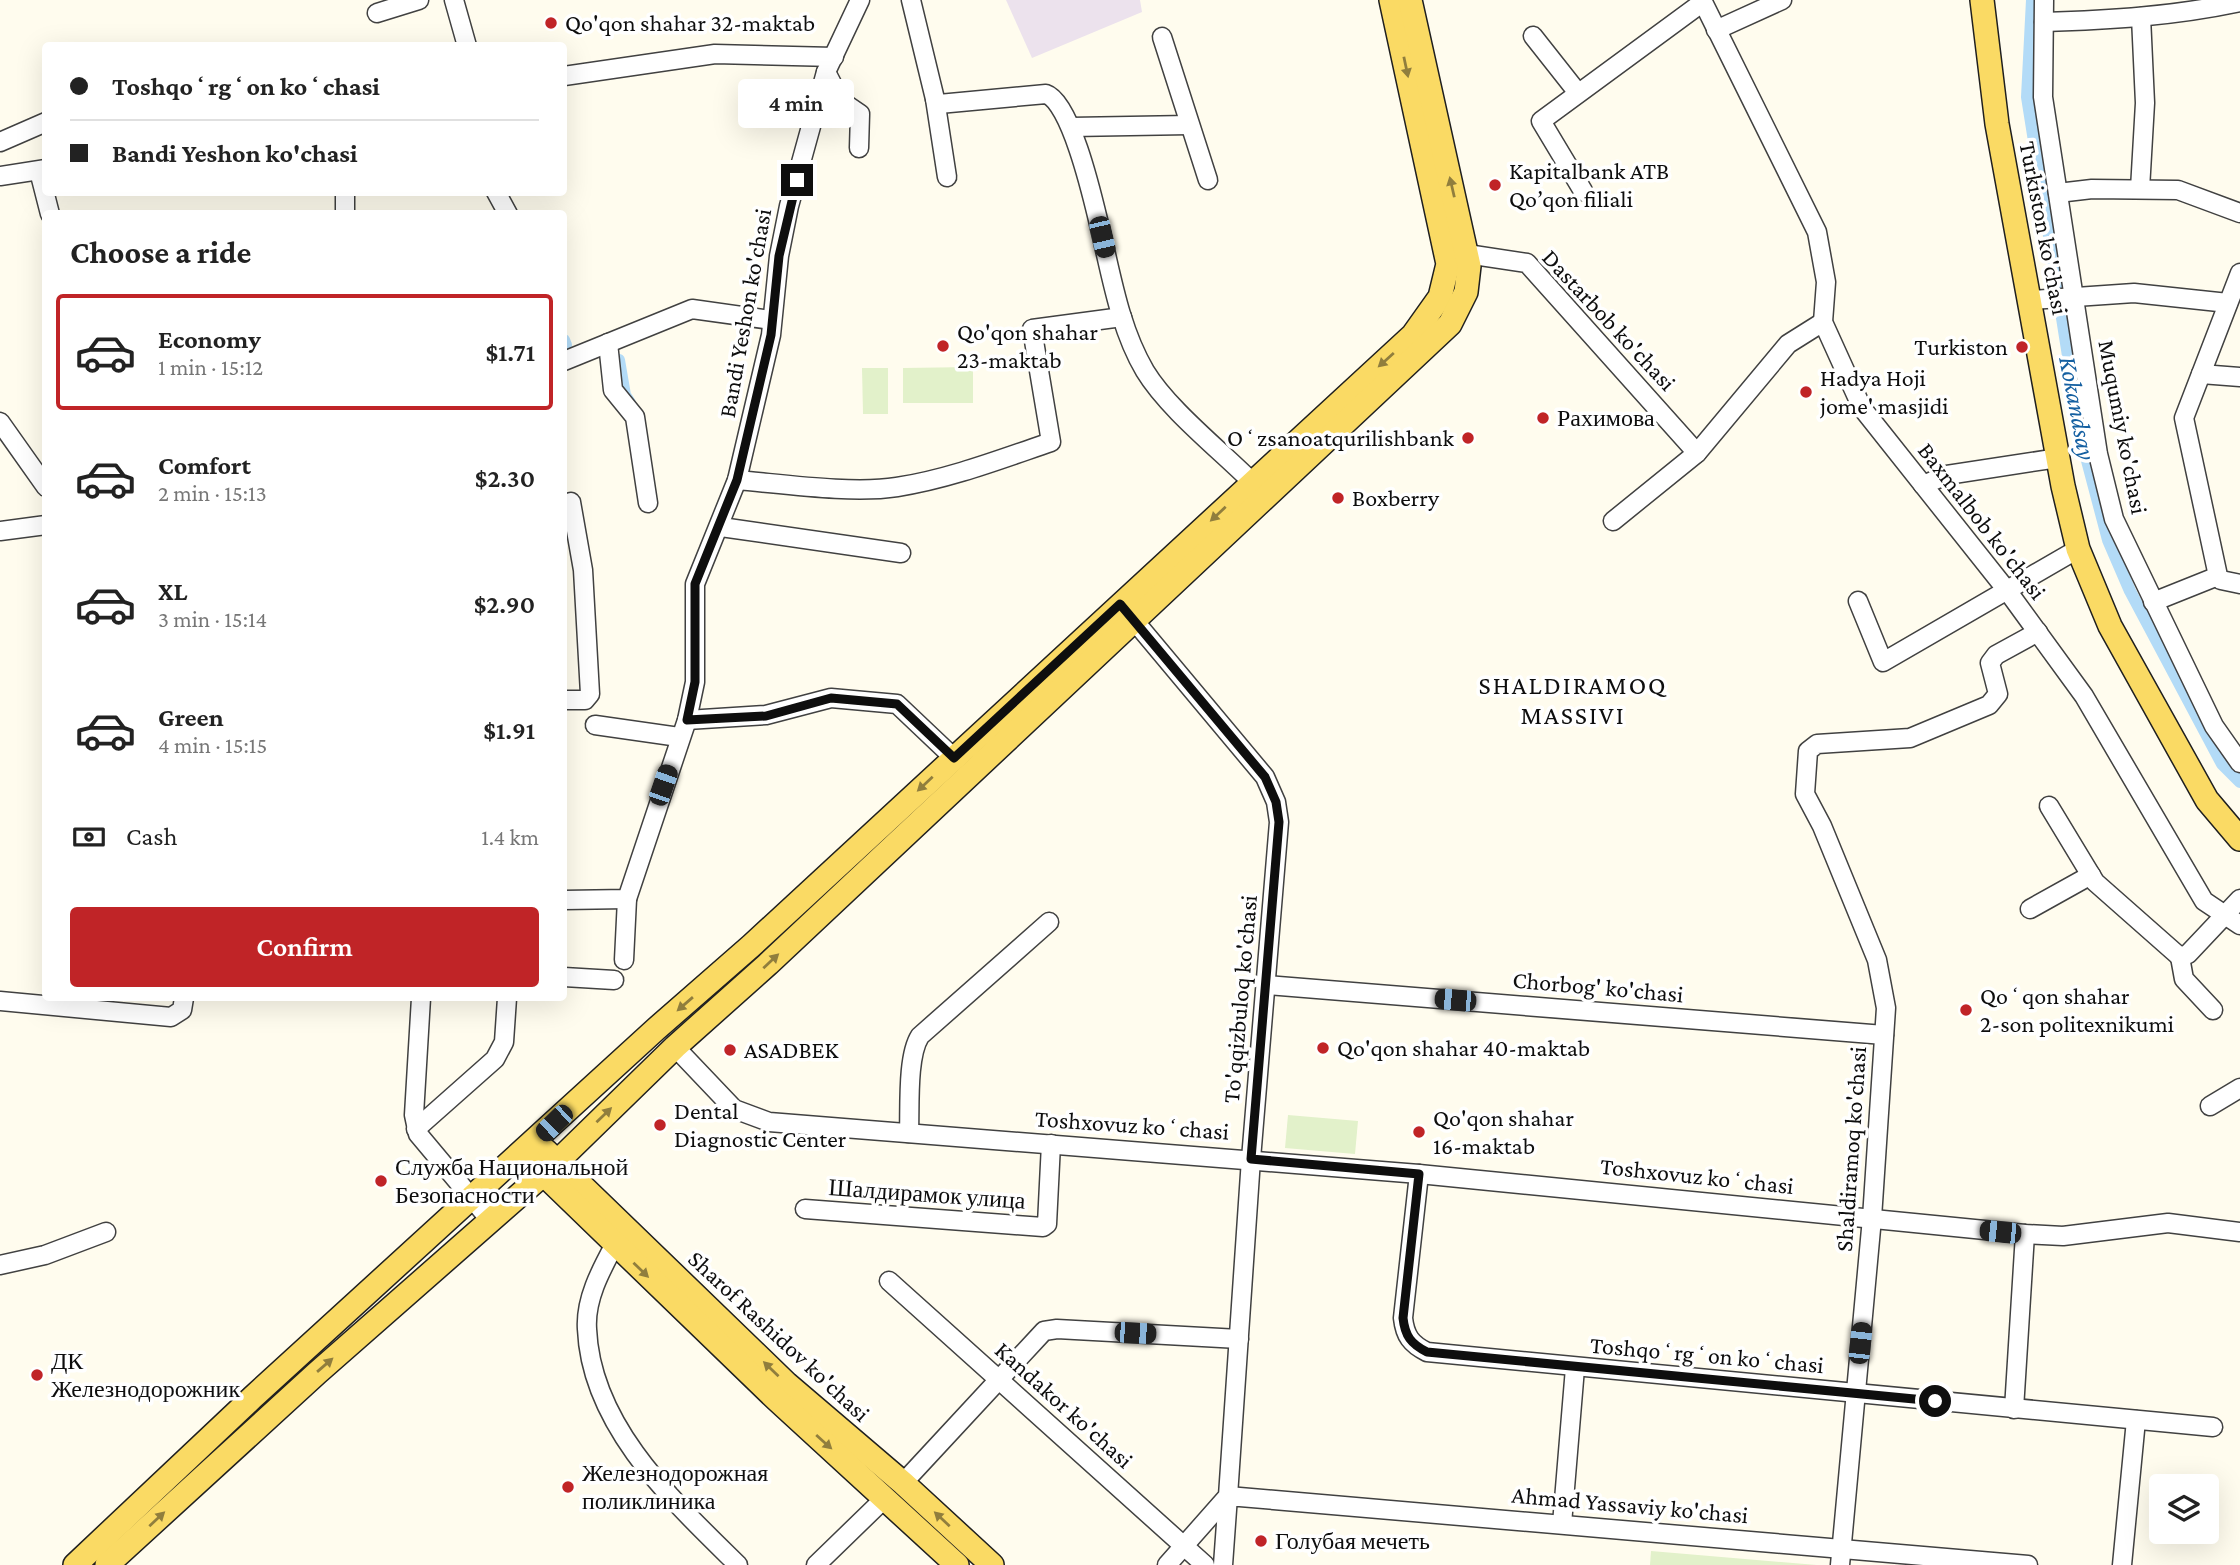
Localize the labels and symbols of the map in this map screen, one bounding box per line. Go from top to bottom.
place label: Qo'qon shahar 32-maktab [565,9,815,36]
marker: Qo'qon shahar 32-maktab [543,15,559,31]
one-way arrow [1400,56,1411,78]
callout: 4 min [739,78,855,128]
street label: Turkiston ko'chasi [2014,139,2075,317]
place label: Kapitalbank ATB Qo’qon filiali [1509,157,1669,212]
route end [781,164,813,196]
one-way arrow [1446,176,1457,198]
marker: Kapitalbank ATB Qo’qon filiali [1487,177,1503,193]
street label: Bandi Yeshon ko'chasi [713,206,776,420]
car [1088,214,1117,260]
street label: Dastarbob ko'chasi [1537,243,1682,396]
place label: Qo'qon shahar 23-maktab [957,318,1098,373]
place label: Turkiston [1914,333,2008,360]
street label: Muqumiy ko'chasi [2093,337,2154,516]
marker: Qo'qon shahar 23-maktab [935,338,951,354]
marker: Turkiston [2014,339,2030,355]
one-way arrow [1377,352,1395,368]
water label: Kokandsay [2053,354,2102,463]
place label: Hadya Hoji jome' masjidi [1819,364,1949,419]
marker: Hadya Hoji jome' masjidi [1798,384,1814,400]
place label: Рахимова [1557,404,1655,431]
marker: Рахимова [1535,410,1551,426]
place label: Oʻzsanoatqurilishbank [1227,424,1455,451]
marker: Oʻzsanoatqurilishbank [1460,430,1476,446]
street label: Baxmalbob ko'chasi [1913,437,2052,604]
place label: Boxberry [1352,484,1440,511]
marker: Boxberry [1330,490,1346,506]
one-way arrow [1210,505,1227,521]
district label: SHALDIRAMOQ MASSIVI [1478,671,1668,730]
car [647,762,680,808]
one-way arrow [917,776,934,792]
street label: To'qqizbuloq ko'chasi [1217,894,1262,1104]
one-way arrow [762,953,780,969]
street label: Chorbog' ko'chasi [1511,966,1685,1007]
place label: Qoʻqon shahar 2-son politexnikumi [1980,982,2174,1037]
car [1434,988,1477,1012]
one-way arrow [676,996,693,1011]
marker: Qoʻqon shahar 2-son politexnikumi [1958,1002,1974,1018]
place label: Qo'qon shahar 40-maktab [1337,1034,1590,1061]
place label: ASADBEK [744,1036,839,1063]
marker: Qo'qon shahar 40-maktab [1315,1040,1331,1056]
marker: ASADBEK [722,1042,738,1058]
street label: Shaldiramoq ko'chasi [1830,1045,1871,1253]
place label: Dental Diagnostic Center [674,1097,847,1152]
car [532,1101,577,1145]
street label: Toshxovuz koʻchasi [1034,1104,1230,1145]
place label: Qo'qon shahar 16-maktab [1433,1104,1574,1159]
one-way arrow [595,1108,612,1124]
marker: Dental Diagnostic Center [652,1117,668,1133]
marker: Qo'qon shahar 16-maktab [1411,1124,1427,1140]
street label: Toshxovuz koʻchasi [1599,1152,1795,1199]
place label: Служба Национальной Безопасности [395,1153,628,1208]
marker: Служба Национальной Безопасности [373,1173,389,1189]
street label: Шалдирамок улица [828,1173,1027,1214]
car [1979,1219,2022,1245]
street label: Sharof Rashidov ko'chasi [683,1245,876,1427]
one-way arrow [632,1261,649,1278]
car [1114,1321,1157,1345]
car [1848,1321,1873,1365]
street label: Toshqoʻrgʻon koʻchasi [1589,1331,1825,1378]
street label: Kandakor ko'chasi [990,1336,1139,1473]
place label: ДК Железнодорожник [51,1347,240,1402]
one-way arrow [317,1358,334,1374]
one-way arrow [763,1361,780,1377]
marker: ДК Железнодорожник [29,1367,45,1383]
route start [1919,1385,1951,1417]
one-way arrow [815,1434,832,1450]
place label: Железнодорожная поликлиника [582,1459,768,1514]
marker: Железнодорожная поликлиника [560,1479,576,1495]
street label: Ahmad Yassaviy ko'chasi [1511,1481,1749,1528]
one-way arrow [148,1511,166,1527]
one-way arrow [934,1511,951,1527]
place label: Голубая мечеть [1275,1527,1430,1554]
marker: Голубая мечеть [1253,1533,1269,1549]

